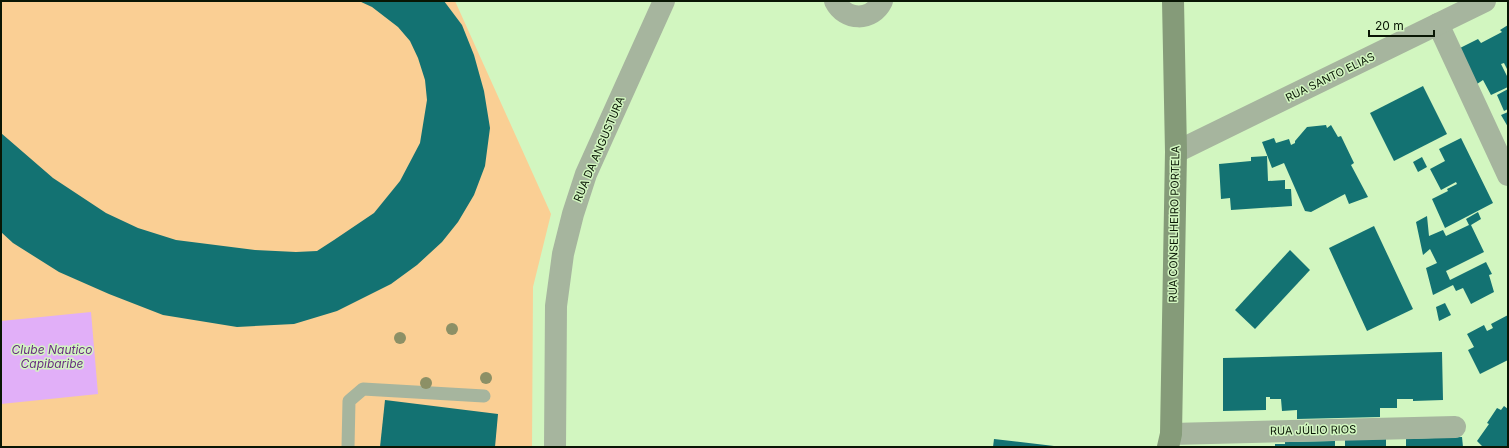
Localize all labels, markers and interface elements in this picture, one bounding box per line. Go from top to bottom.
scale bar [1369,12,1434,38]
text: 20 m [1375,18,1404,33]
street label: RUA SANTO ELIAS [1283,49,1377,105]
street label: RUA DA ANGUSTURA [570,94,628,204]
street label: RUA CONSELHEIRO PORTELA [1166,145,1182,302]
water label: Clube Nautico Capibaribe [12,342,92,371]
street label: RUA JÚLIO RIOS [1270,422,1356,438]

